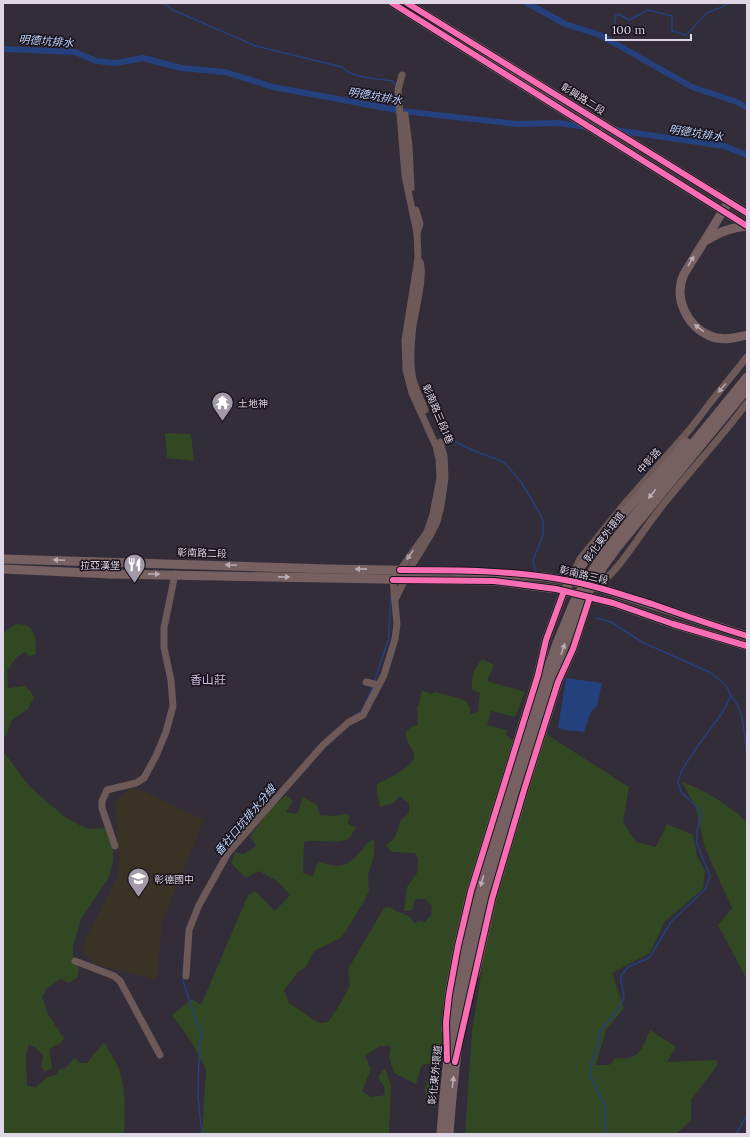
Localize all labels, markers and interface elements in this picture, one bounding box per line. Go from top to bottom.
scale bar [606,16,691,42]
text: 100 m [612,22,645,37]
water label: 明德坑排水 [18,32,75,50]
street label: 彰興路二段 [558,80,608,118]
water label: 明德坑排水 [347,84,404,108]
water label: 明德坑排水 [668,122,725,144]
one-way arrow [688,255,695,267]
one-way arrow [694,325,704,333]
street label: 彰南路三段1巷 [420,382,456,446]
one-way arrow [718,382,727,393]
temple icon: 土地神 [210,390,236,423]
place label: 土地神 [238,397,268,410]
street label: 中彰路 [634,445,664,477]
one-way arrow [647,489,656,499]
street label: 彰化東外環道 [581,509,627,565]
street label: 彰南路二段 [177,546,227,560]
one-way arrow [406,549,414,560]
restaurant icon: 拉亞漢堡 [122,552,148,585]
one-way arrow [53,557,65,564]
place label: 拉亞漢堡 [80,559,120,572]
one-way arrow [225,562,237,569]
street label: 彰南路三段 [558,563,610,587]
one-way arrow [354,566,367,572]
one-way arrow [148,571,161,577]
one-way arrow [278,574,291,580]
one-way arrow [560,643,566,655]
district label: 香山莊 [190,672,226,687]
water label: 番社口坑排水分線 [211,780,280,858]
school or university icon: 彰德國中 [126,866,152,899]
place label: 彰德國中 [154,873,194,886]
one-way arrow [479,875,485,887]
street label: 彰化東外環道 [425,1044,445,1106]
one-way arrow [450,1076,456,1088]

